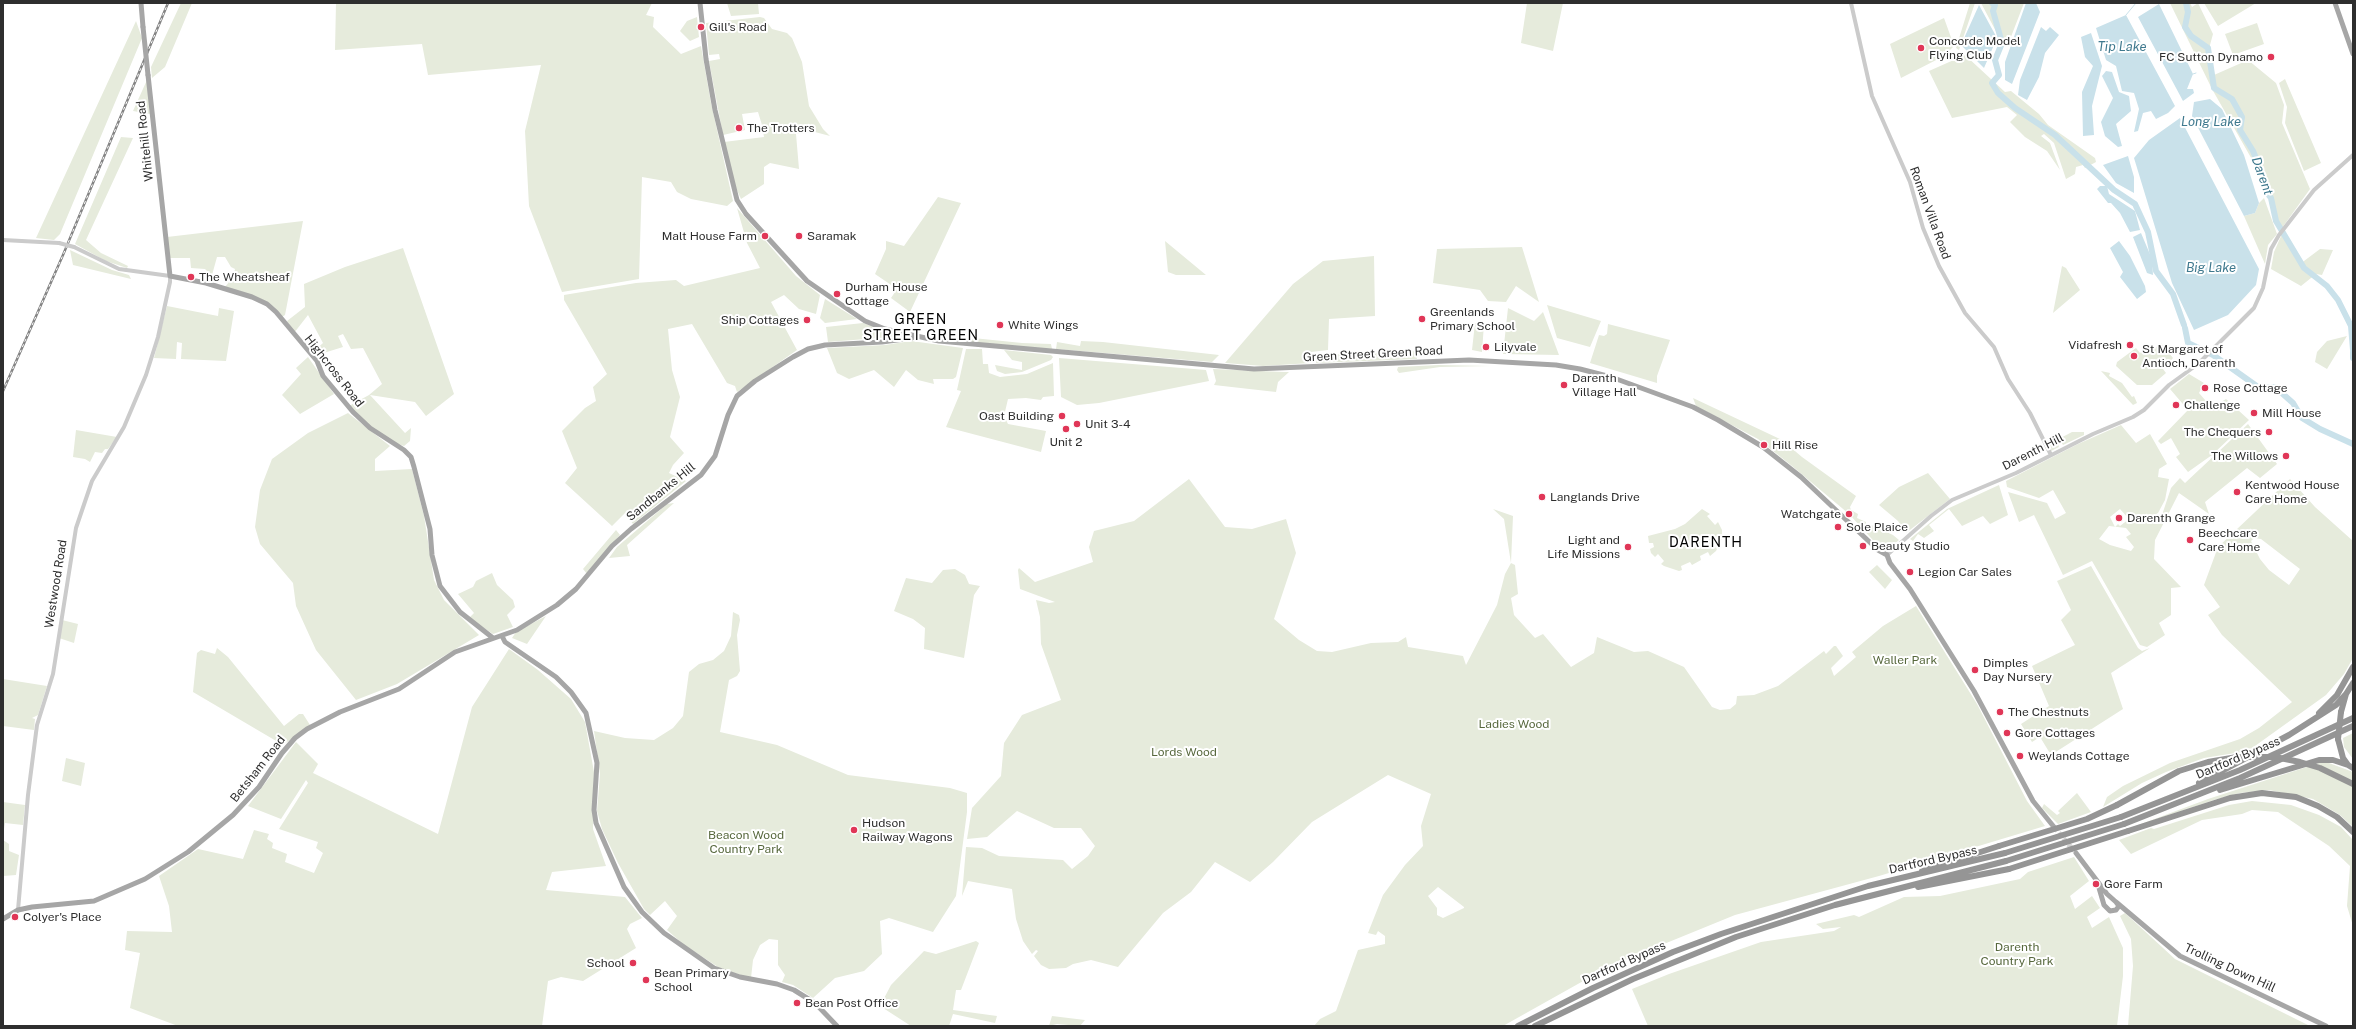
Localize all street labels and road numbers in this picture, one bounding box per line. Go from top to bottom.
street label: Whitehill Road [134,100,156,182]
street label: Roman Villa Road [1907,165,1953,261]
street label: Highcross Road [301,332,367,410]
street label: Green Street Green Road [1303,343,1443,365]
street label: Darenth Hill [2000,430,2066,474]
street label: Sandbanks Hill [624,460,698,524]
street label: Westwood Road [42,539,70,629]
street label: Betsham Road [228,733,288,805]
street label: Dartford Bypass [2194,734,2282,782]
street label: Dartford Bypass [1888,843,1978,877]
street label: Dartford Bypass [1580,938,1668,988]
street label: Trolling Down Hill [2182,941,2278,995]

